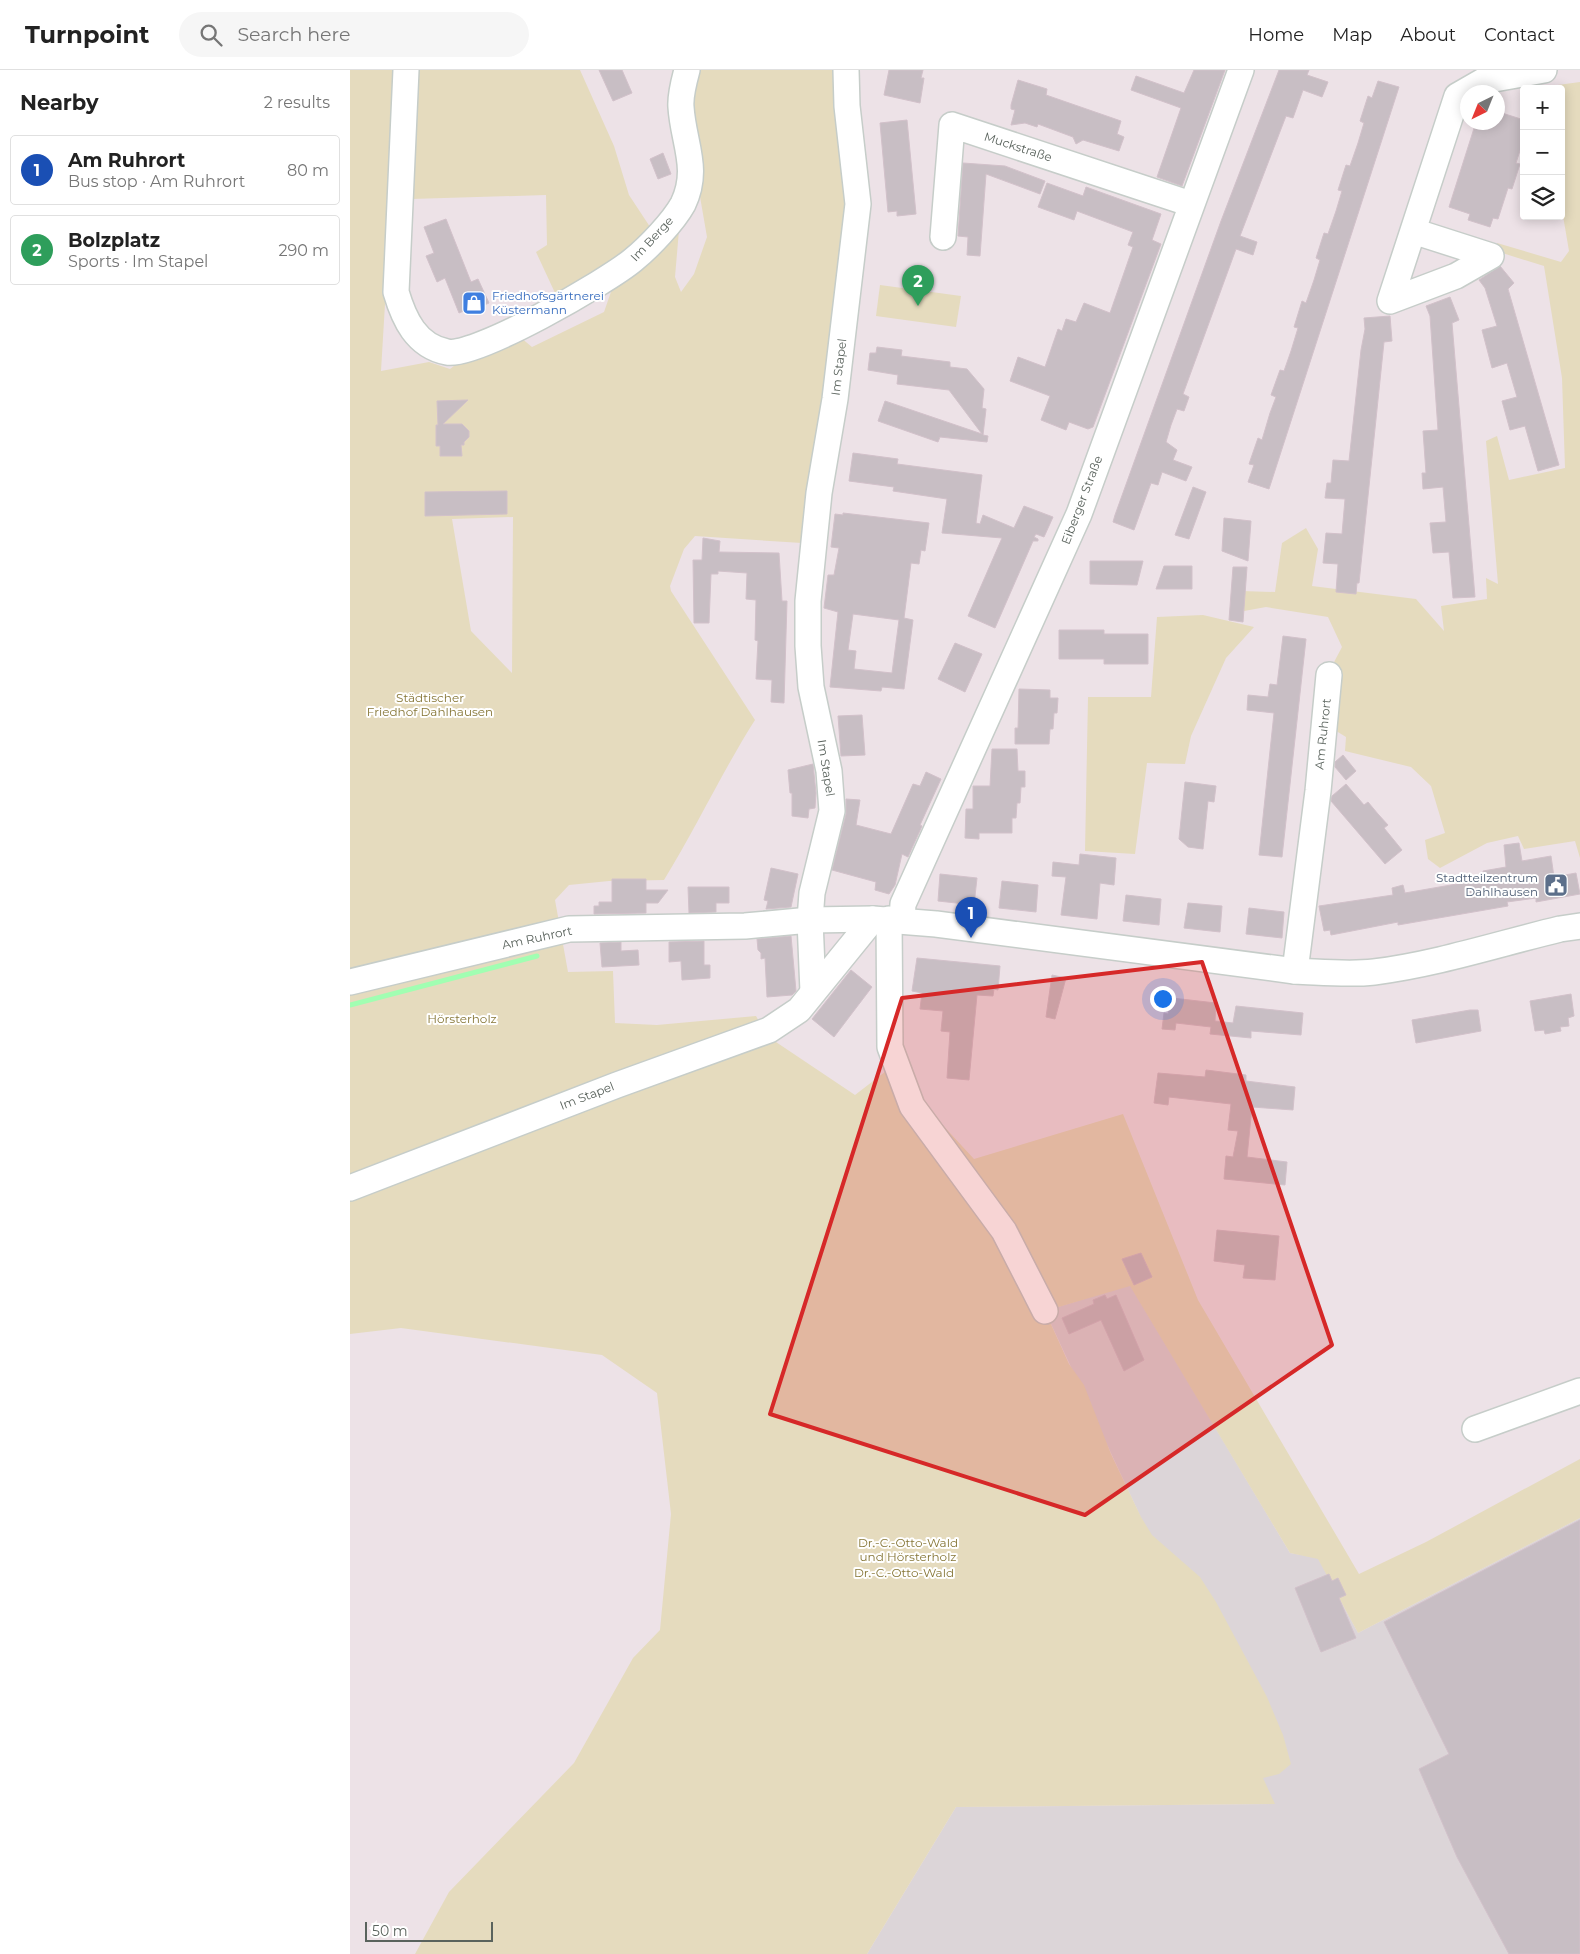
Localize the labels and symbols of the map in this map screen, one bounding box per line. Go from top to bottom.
north arrow [1460,85,1505,130]
street label: Muckstraße [982,128,1054,165]
street label: Im Berge [627,213,676,264]
pin: 2 [902,265,934,306]
place label: Friedhofsgärtnerei Küstermann [492,288,604,317]
shop icon: Friedhofsgärtnerei Küstermann [461,290,487,316]
street label: Im Stapel [828,338,849,396]
street label: Eiberger Straße [1058,453,1105,546]
park label: Städtischer Friedhof Dahlhausen [367,690,493,719]
street label: Am Ruhrort [1311,698,1334,770]
street label: Im Stapel [815,738,838,797]
place label: Stadtteilzentrum Dahlhausen [1436,870,1538,899]
public building icon: Stadtteilzentrum Dahlhausen [1543,872,1569,898]
pin: 1 [955,897,987,938]
street label: Am Ruhrort [500,923,573,952]
your location [1150,986,1176,1012]
park label: Hörsterholz [427,1011,497,1026]
street label: Im Stapel [557,1078,616,1113]
park label: Dr.-C.-Otto-Wald und Hörsterholz [858,1535,958,1564]
park label: Dr.-C.-Otto-Wald [854,1565,954,1580]
scale bar [365,1919,492,1942]

